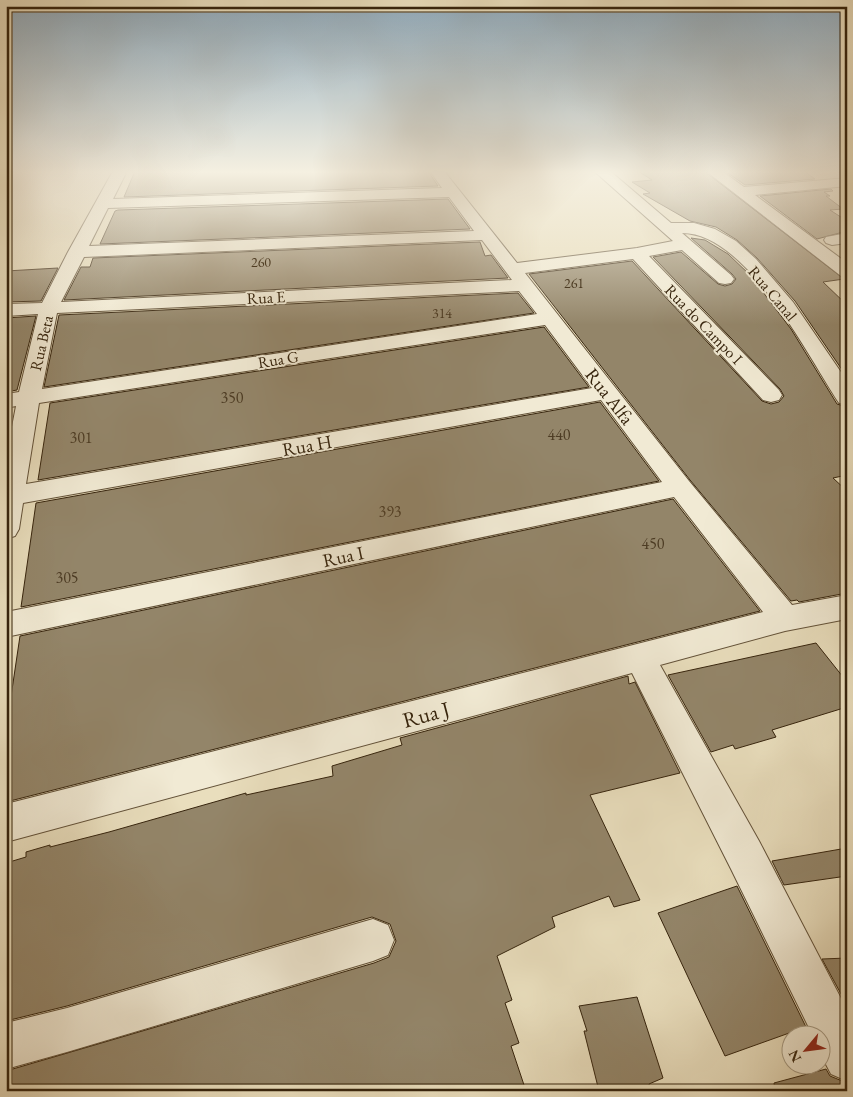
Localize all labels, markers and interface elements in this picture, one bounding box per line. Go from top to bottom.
house number: 260 [251,253,271,271]
street label: Rua Canal [743,261,802,325]
house number: 261 [564,274,584,292]
street label: Rua do Campo I [660,280,748,369]
street label: Rua E [246,286,286,309]
house number: 314 [432,304,452,322]
street label: Rua Beta [25,313,58,373]
street label: Rua G [256,346,300,373]
street label: Rua Alfa [579,363,640,430]
house number: 350 [220,387,244,408]
house number: 440 [547,424,571,445]
house number: 301 [69,427,93,448]
street label: Rua H [280,429,334,462]
house number: 393 [378,501,402,522]
house number: 450 [641,533,665,554]
street label: Rua I [320,540,366,573]
house number: 305 [55,567,79,588]
street label: Rua J [399,694,453,735]
north arrow [780,1024,830,1074]
text: N [784,1046,805,1066]

